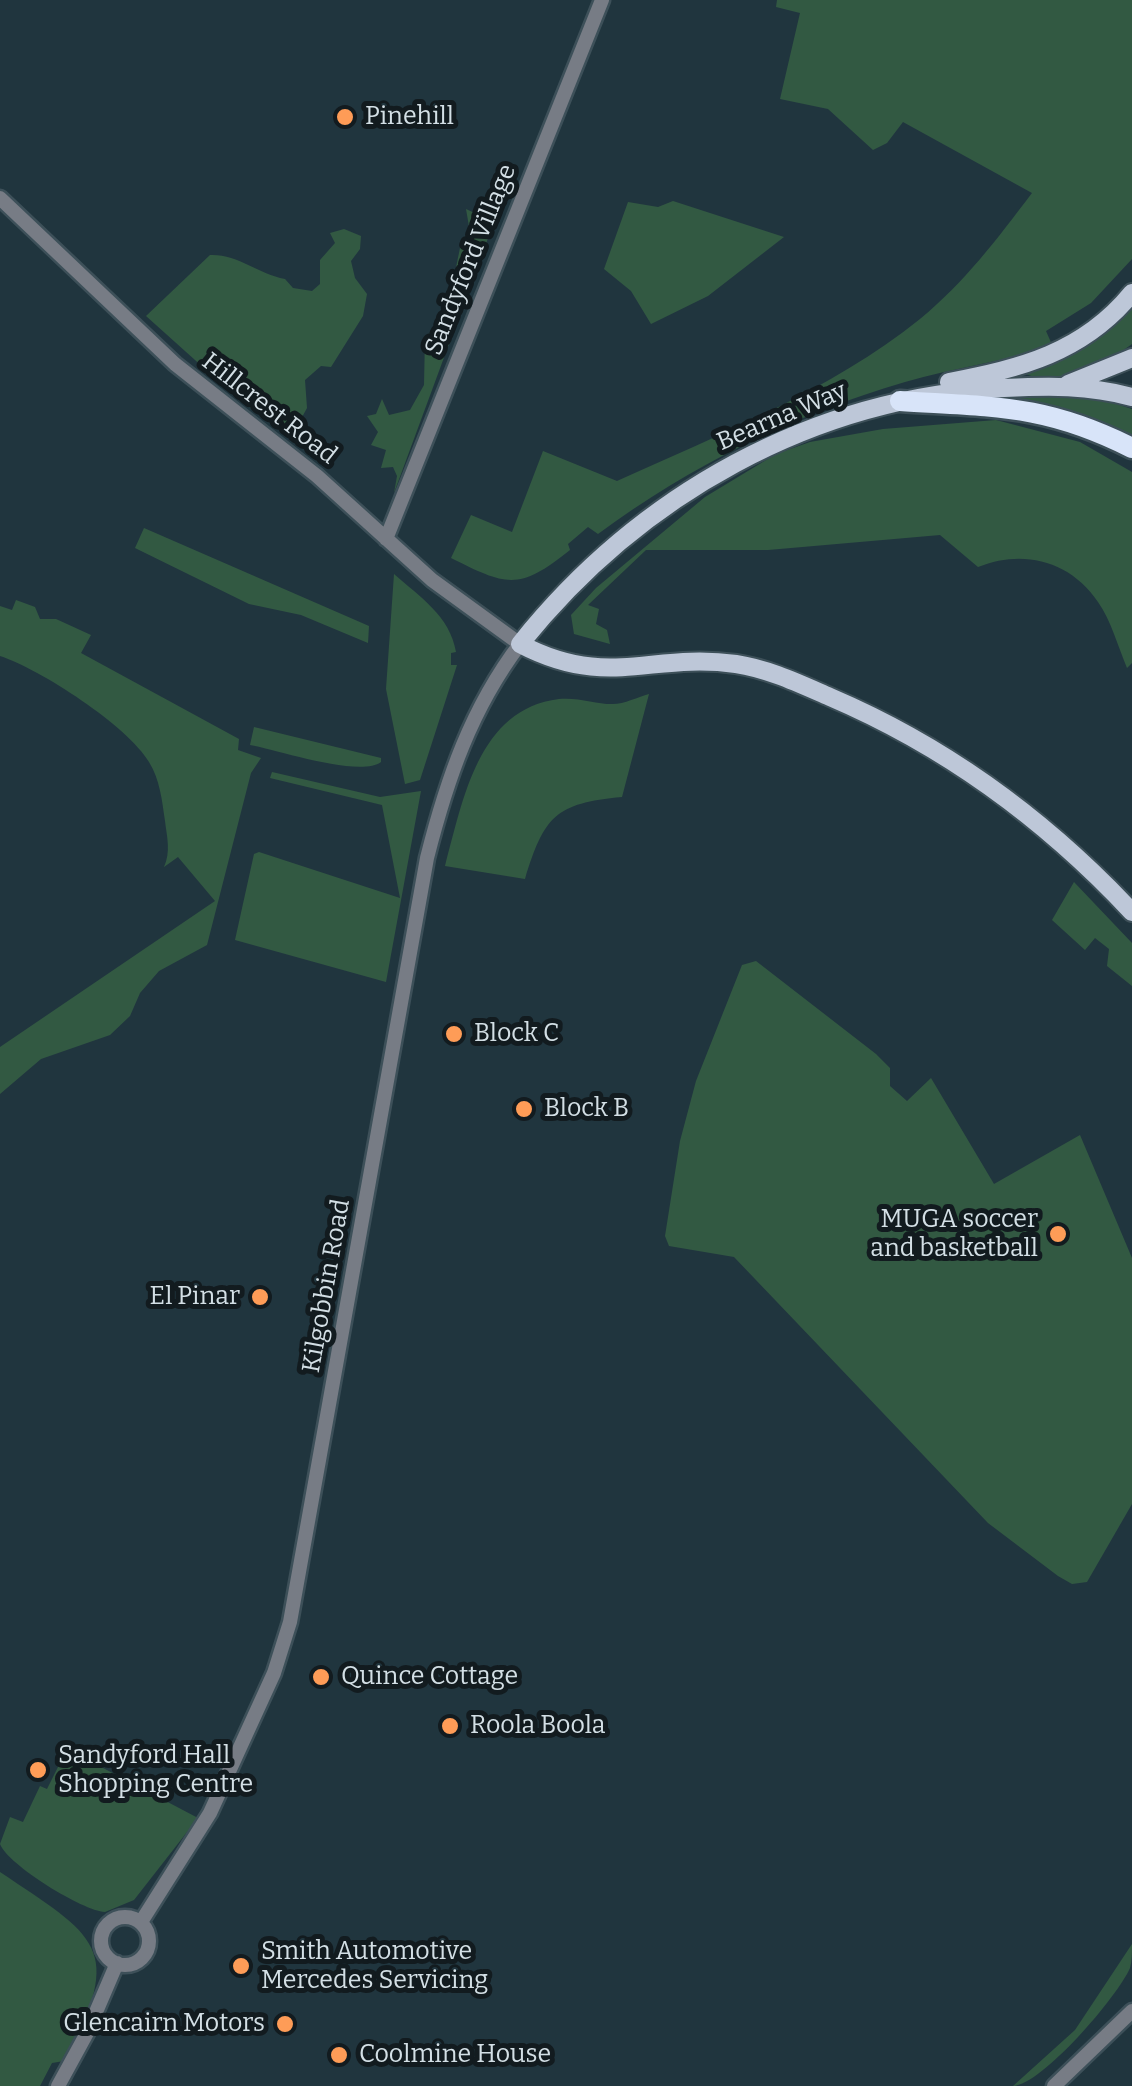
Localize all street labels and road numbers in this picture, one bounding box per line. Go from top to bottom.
street label: Sandyford Village [419,160,523,360]
street label: Hillcrest Road [195,347,343,471]
street label: Bearna Way [713,376,851,458]
street label: Kilgobbin Road [297,1197,357,1375]

